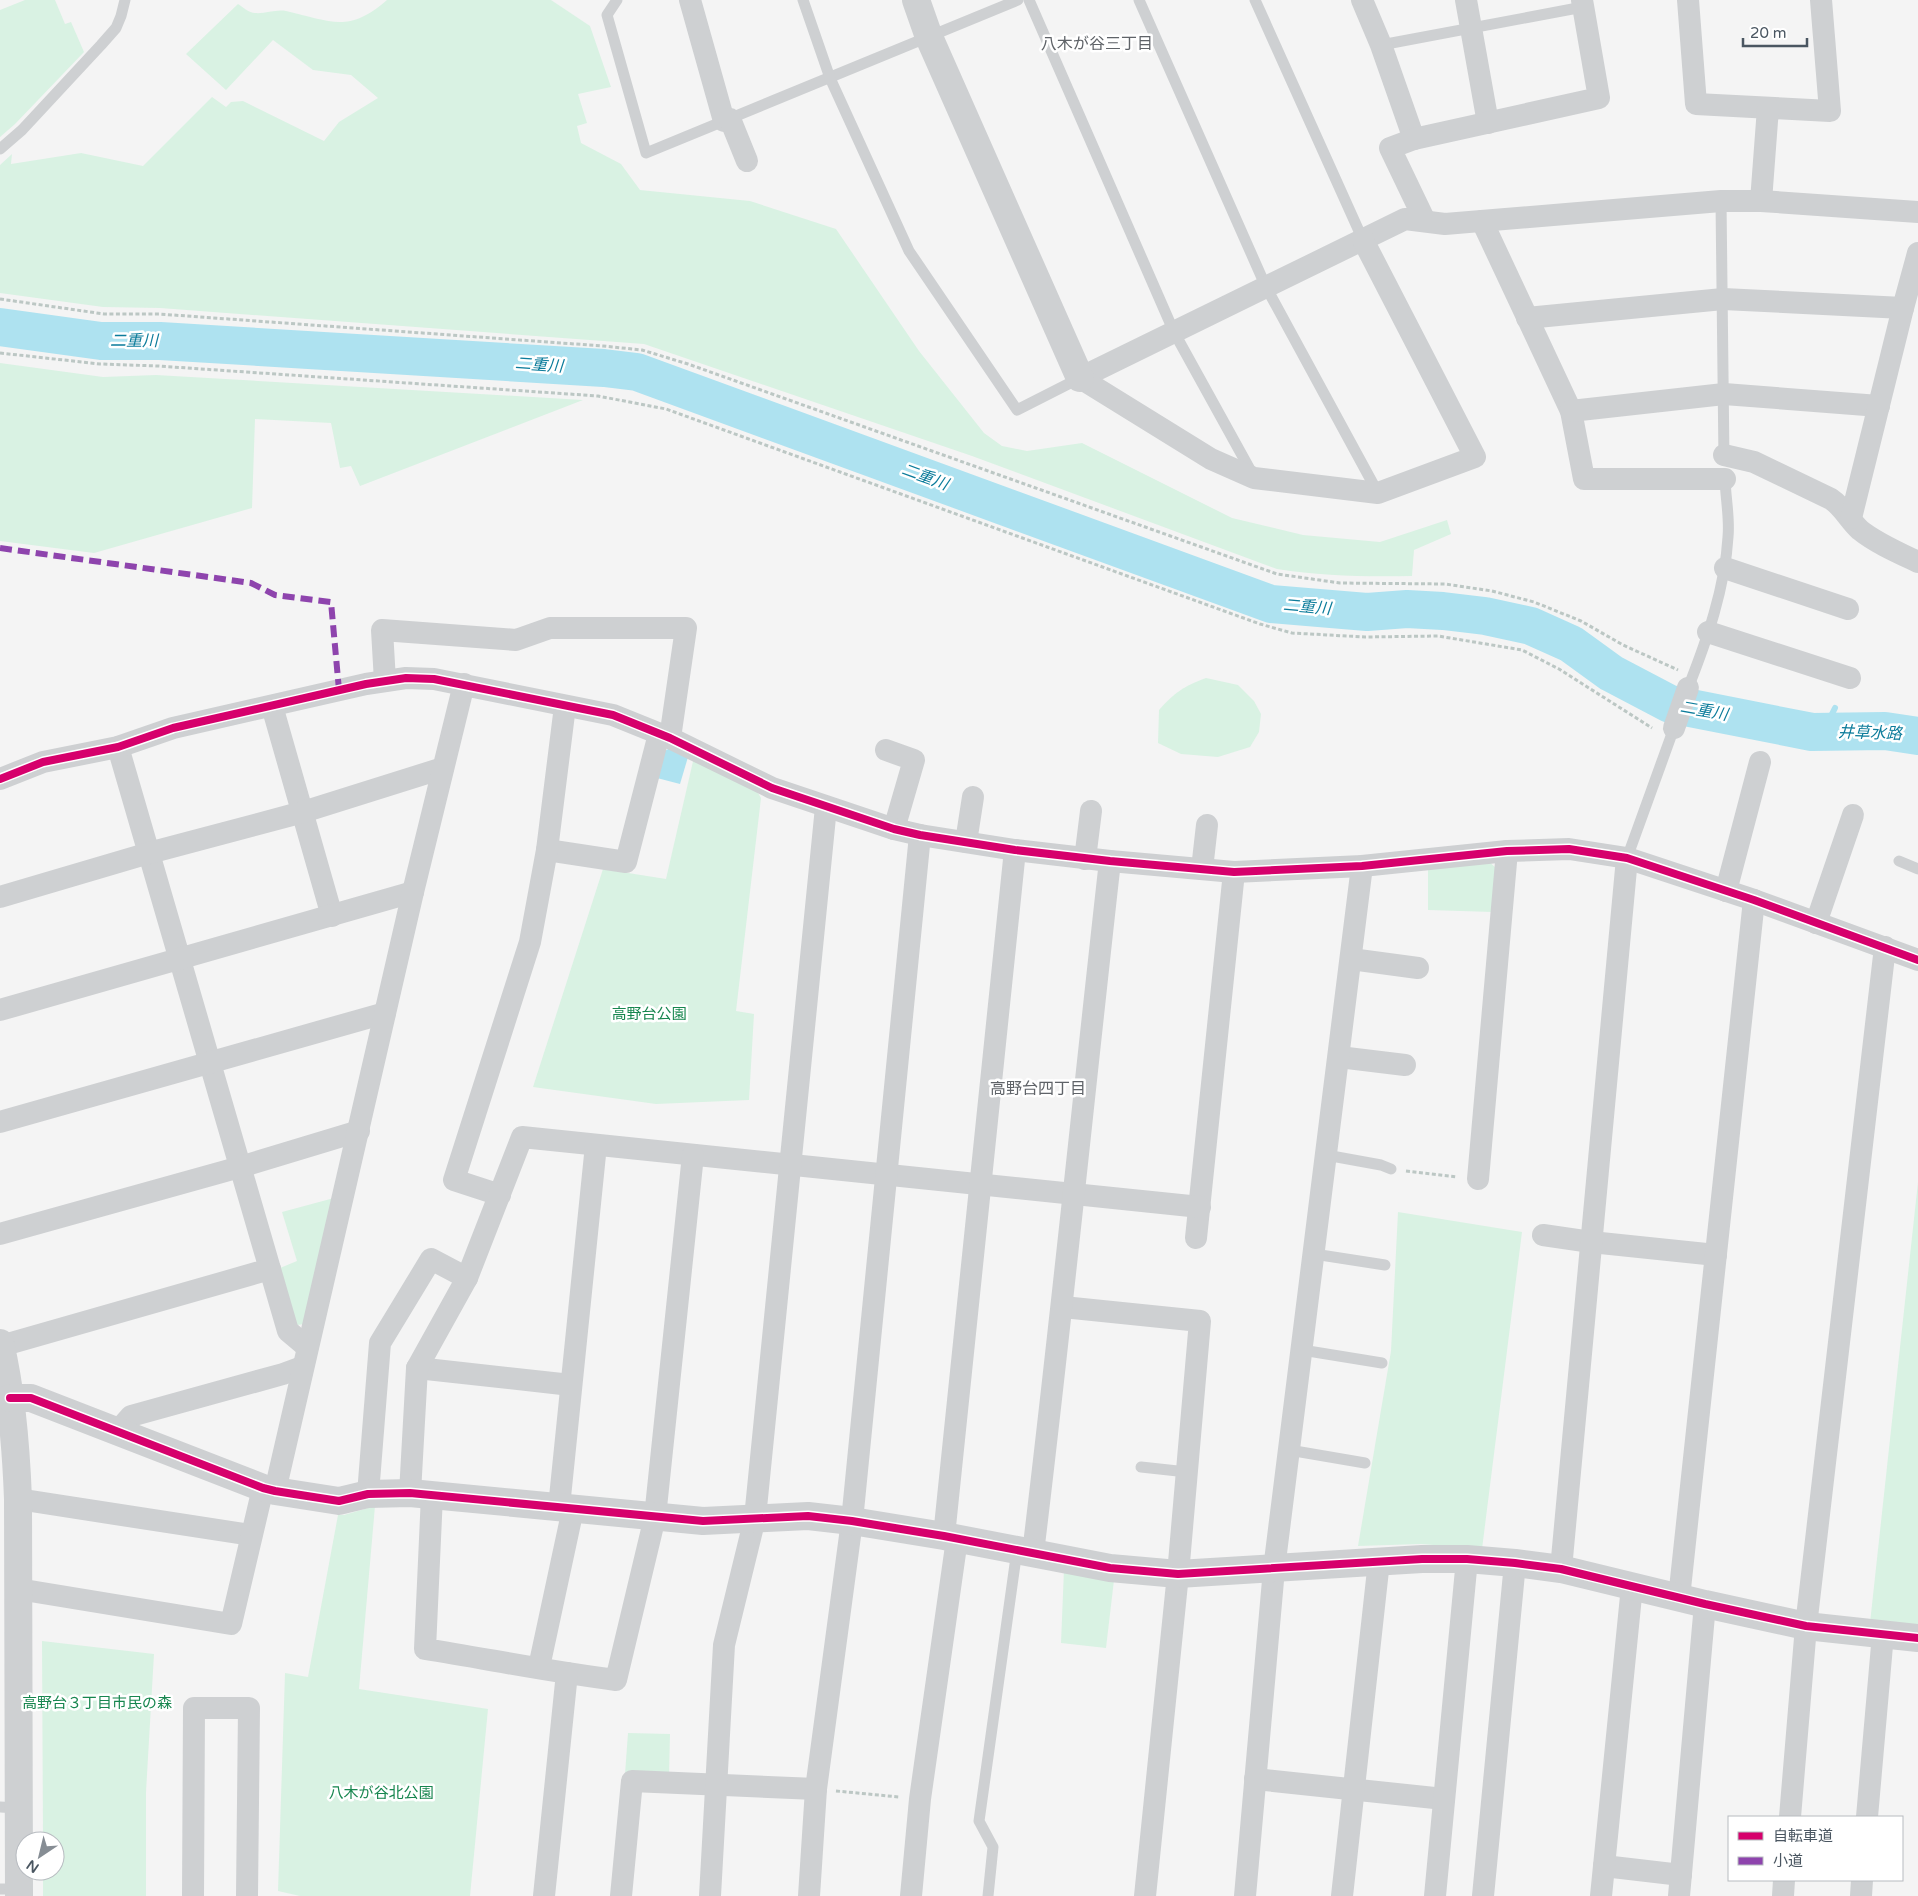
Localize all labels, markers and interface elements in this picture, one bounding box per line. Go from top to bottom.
scale bar [1743,15,1807,47]
text: 20 m [1750,24,1787,42]
district label: 八木が谷三丁目 [1041,34,1153,54]
water label: 二重川 [110,331,160,351]
water label: 二重川 [514,353,566,377]
water label: 二重川 [899,459,953,495]
water label: 二重川 [1282,595,1334,619]
water label: 二重川 [1679,697,1731,725]
water label: 井草水路 [1838,722,1904,744]
park label: 高野台公園 [611,1005,687,1023]
district label: 高野台四丁目 [990,1079,1086,1099]
park label: 高野台３丁目市民の森 [22,1694,172,1712]
park label: 八木が谷北公園 [328,1784,434,1802]
legend [1728,1816,1903,1881]
text: 自転車道 [1773,1827,1833,1845]
north arrow [15,1831,65,1881]
text: 小道 [1773,1852,1803,1870]
text: N [23,1856,42,1876]

